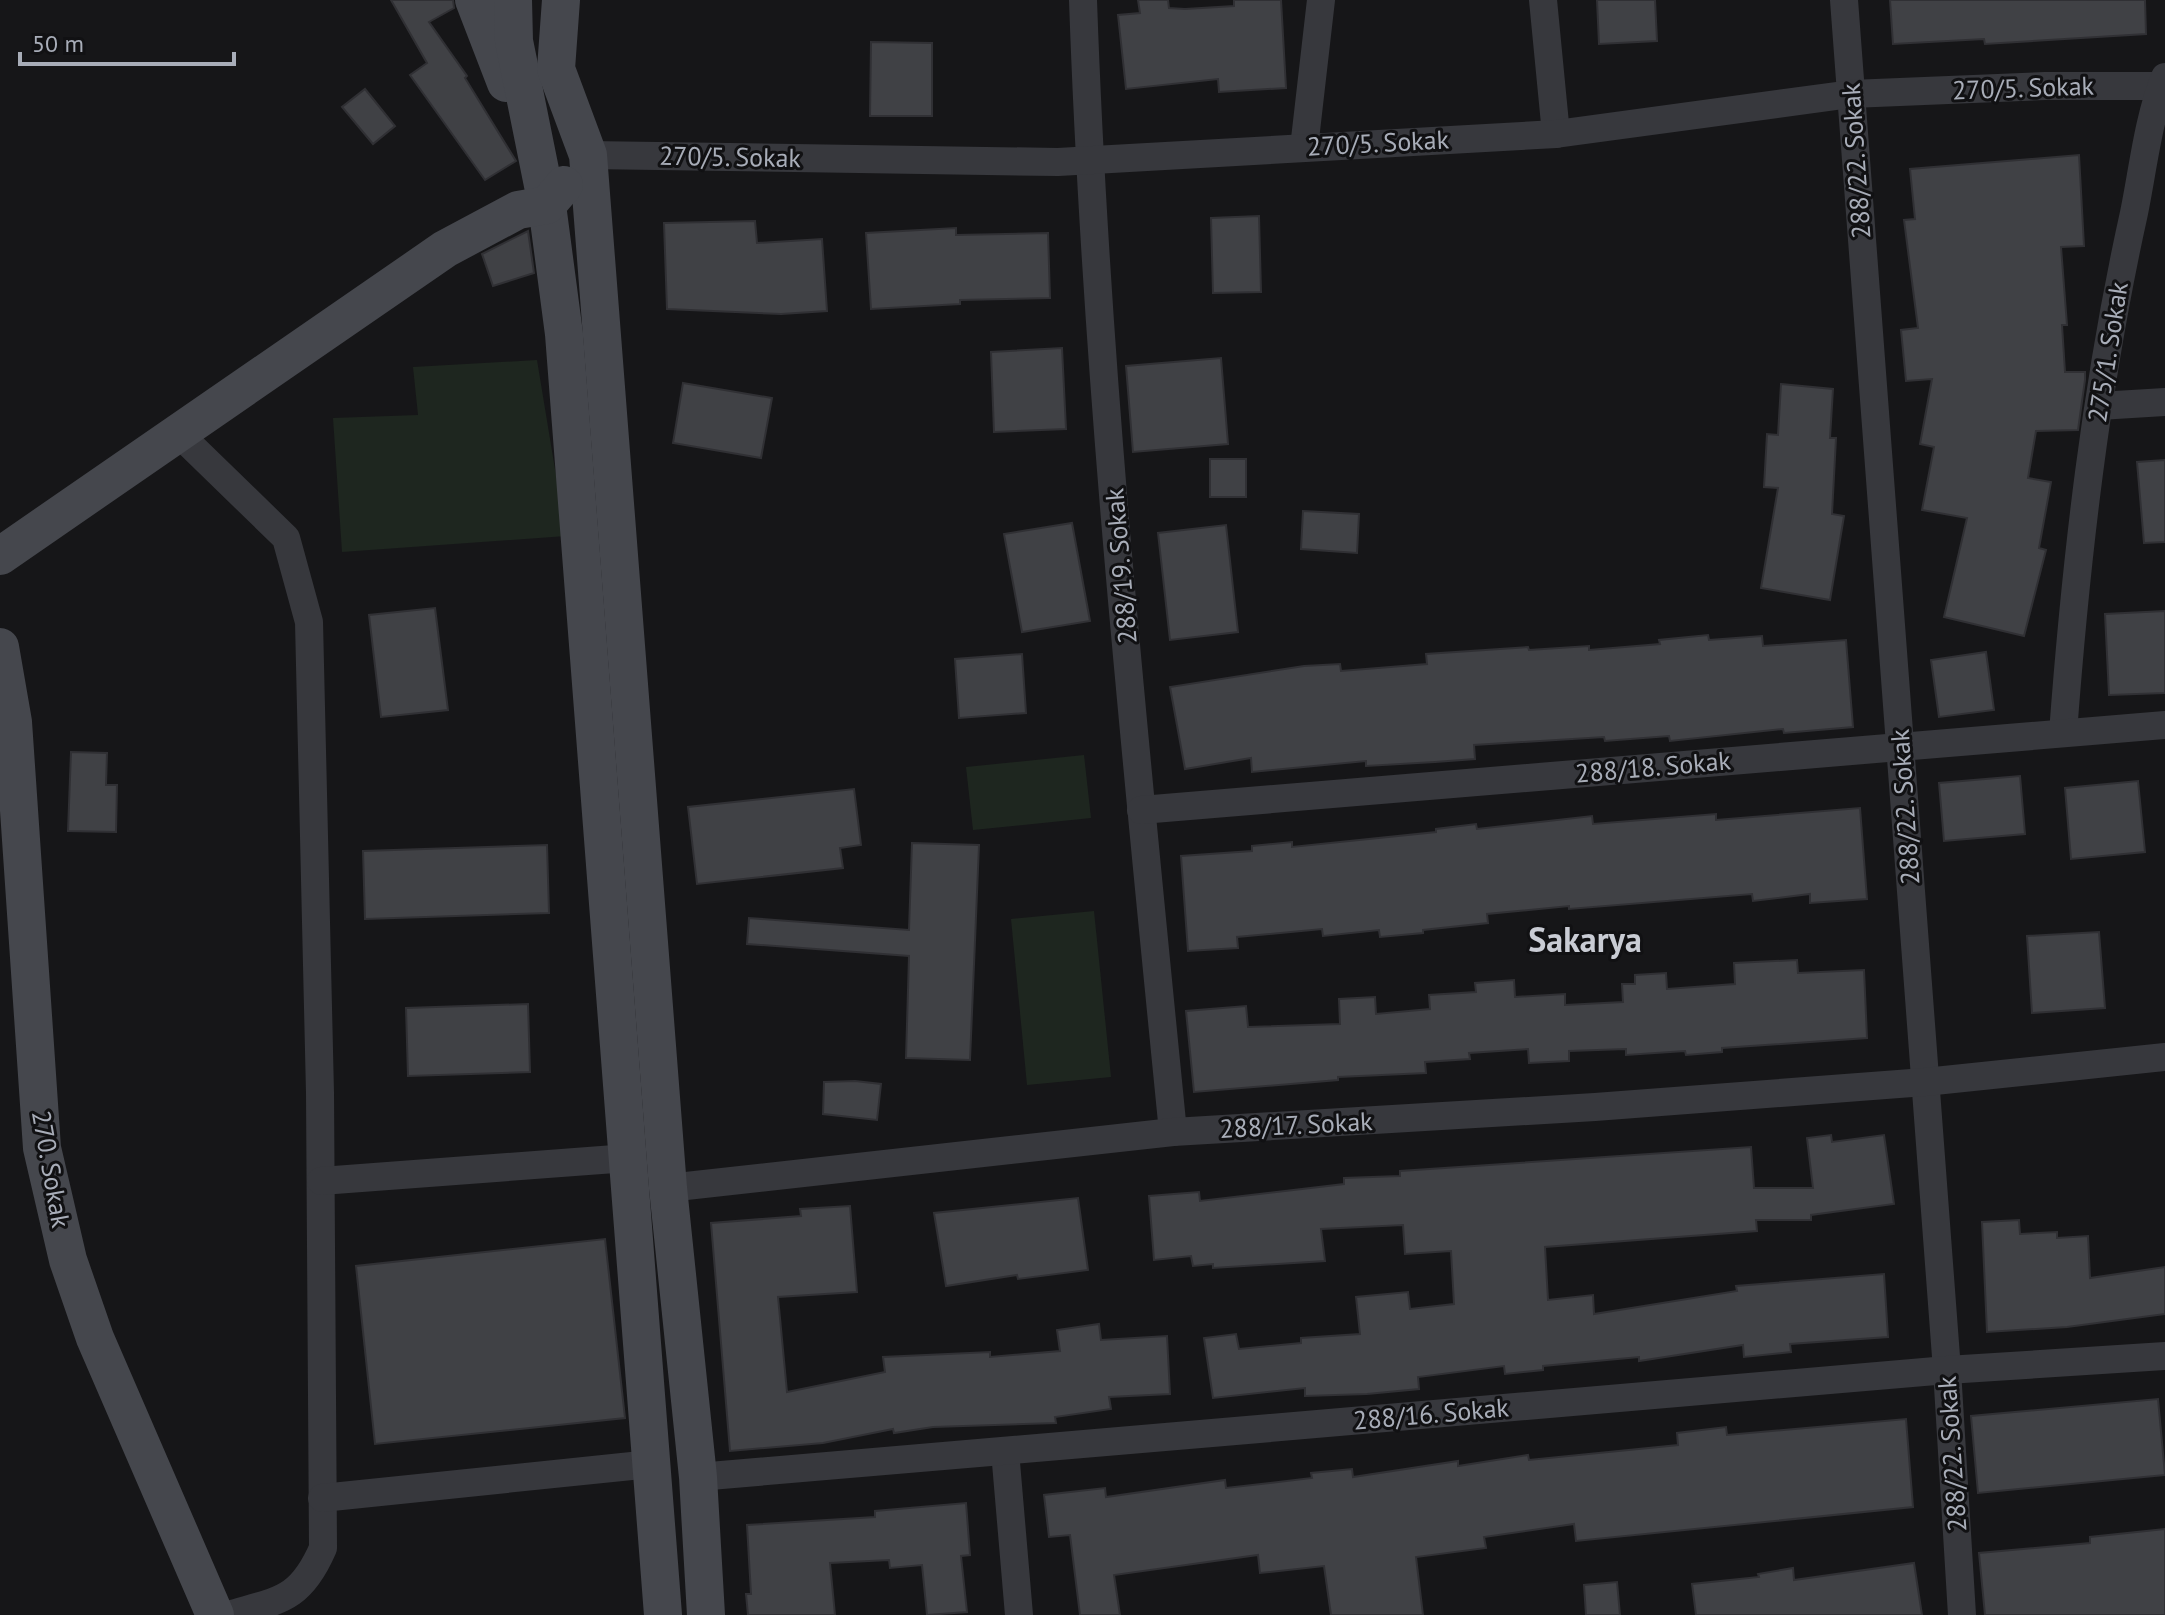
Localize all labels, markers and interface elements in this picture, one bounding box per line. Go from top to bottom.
scale bar [20,16,234,66]
text: 50 m [32,28,84,59]
street label: 270/5. Sokak [1951,69,2095,106]
street label: 288/22. Sokak [1834,81,1877,240]
street label: 270/5. Sokak [1306,122,1450,163]
street label: 270/5. Sokak [659,139,802,174]
street label: 275/1. Sokak [2080,279,2135,425]
street label: 288/19. Sokak [1097,486,1144,645]
street label: 288/22. Sokak [1883,727,1926,886]
street label: 288/18. Sokak [1574,743,1733,790]
district label: Sakarya [1528,917,1642,961]
street label: 288/17. Sokak [1219,1104,1374,1145]
street label: 270. Sokak [25,1108,78,1231]
street label: 288/22. Sokak [1930,1374,1973,1533]
street label: 288/16. Sokak [1352,1390,1511,1437]

